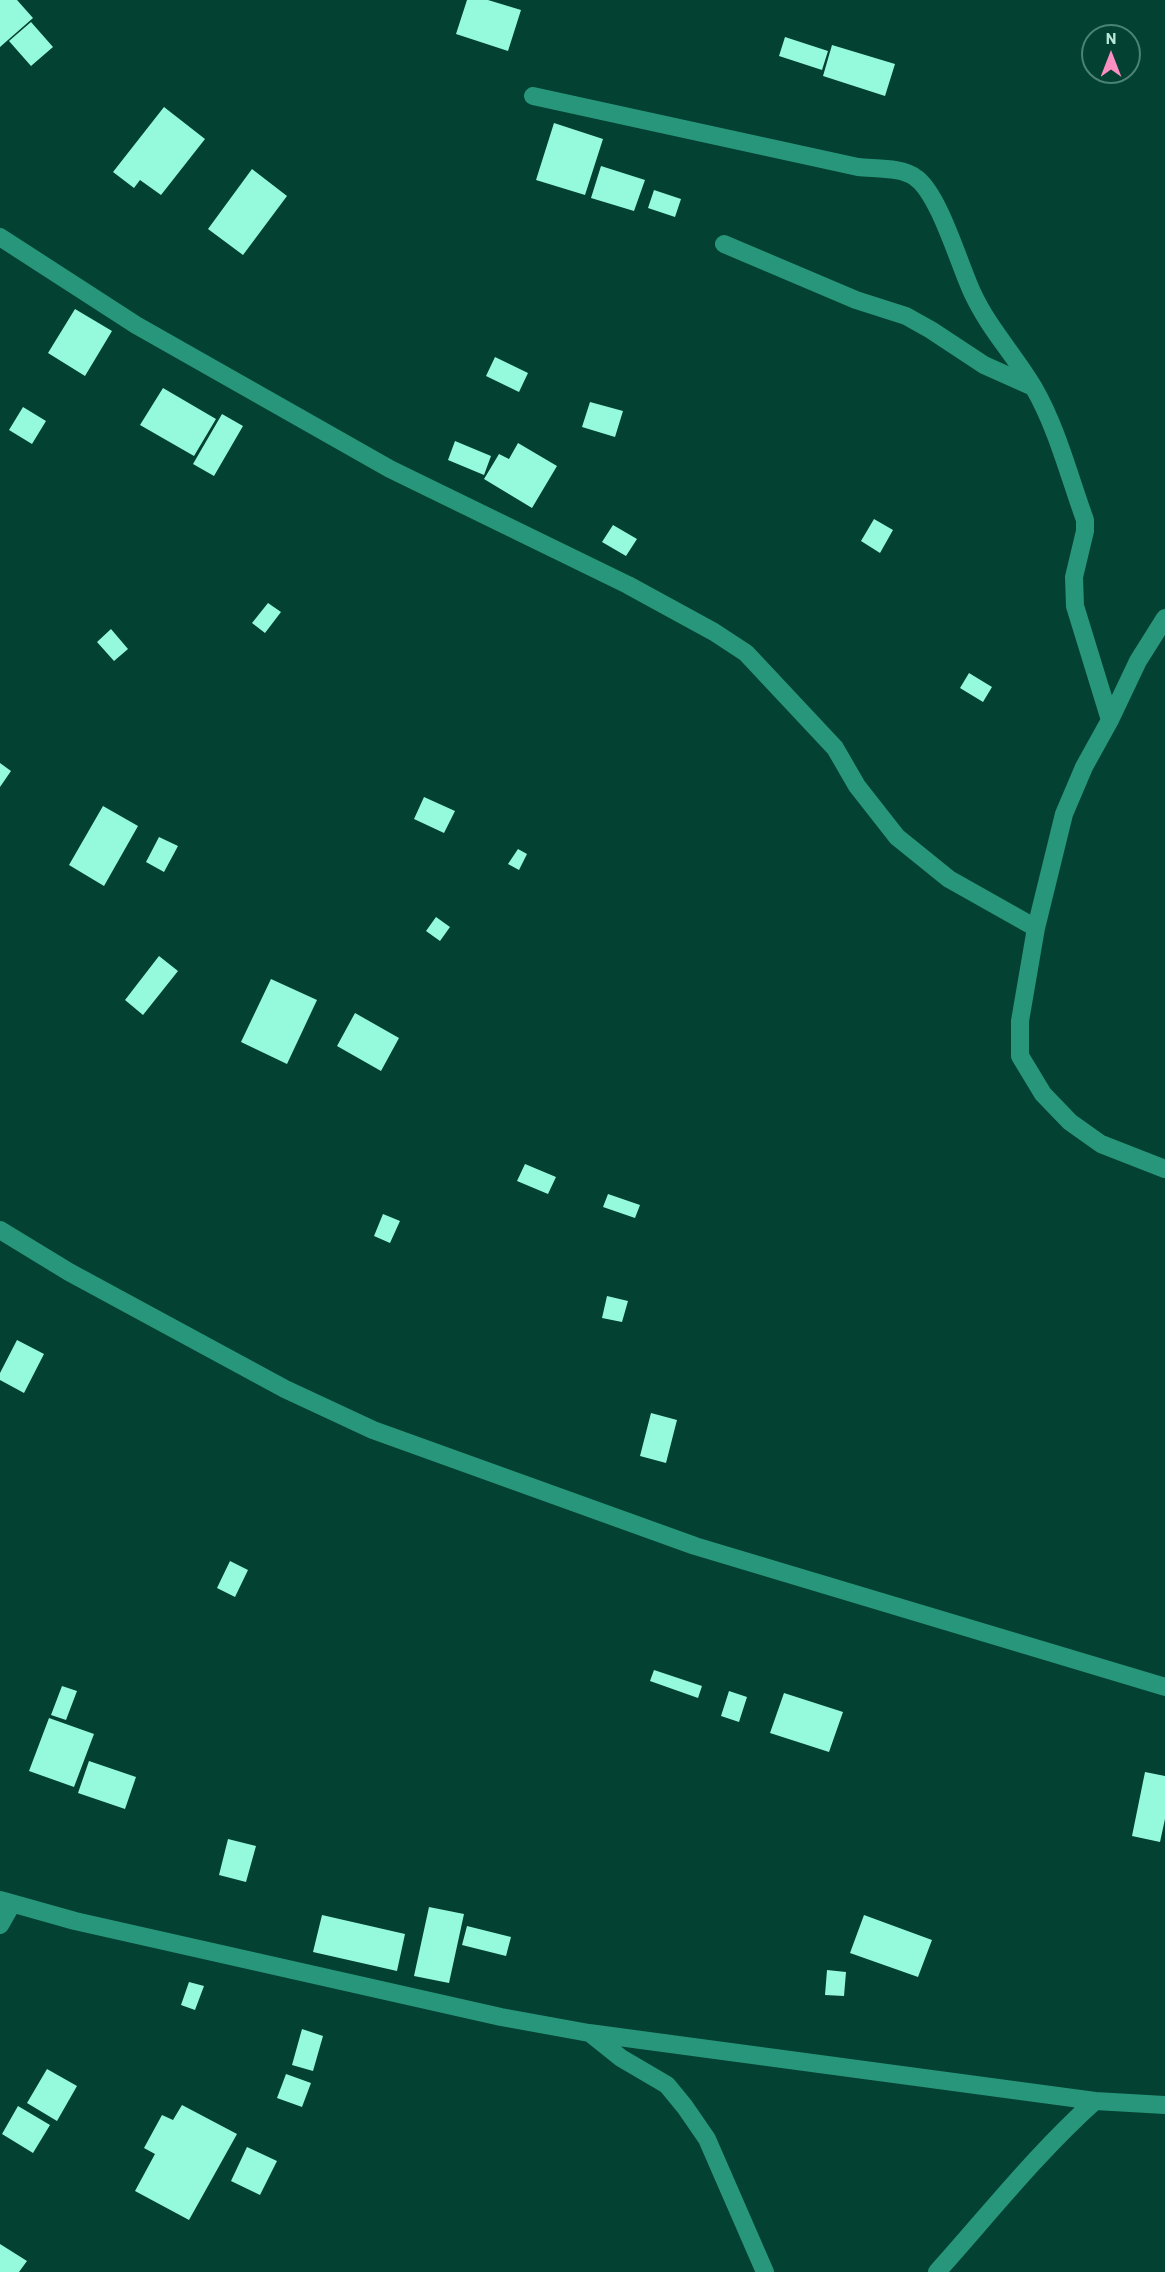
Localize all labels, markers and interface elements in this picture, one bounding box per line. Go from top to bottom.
north arrow [1081,24,1141,84]
text: N [1106,28,1116,47]

